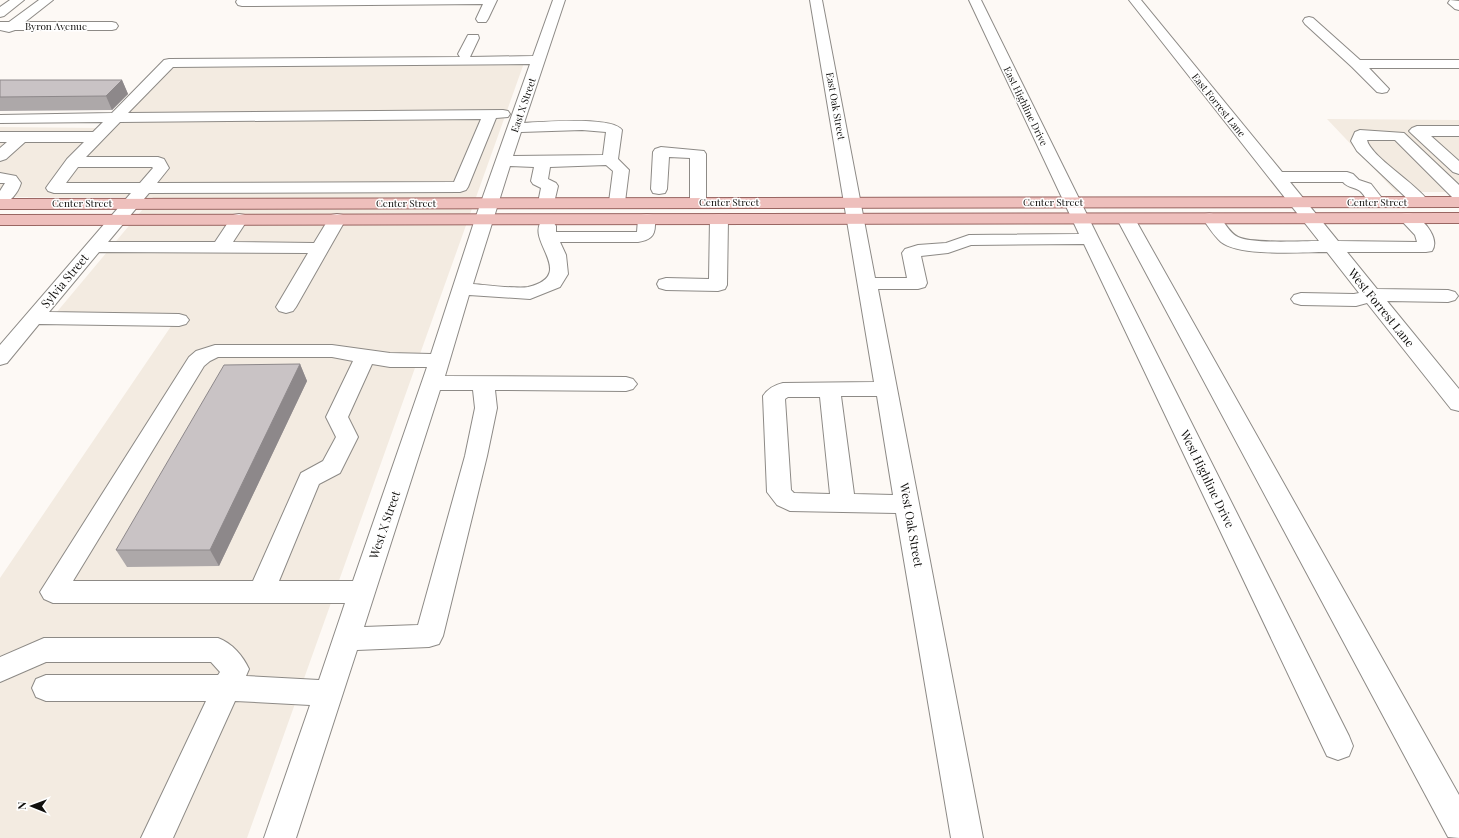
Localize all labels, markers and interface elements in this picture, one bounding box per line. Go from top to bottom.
street label: Byron Avenue [25,19,87,33]
street label: East Highline Drive [1001,64,1051,148]
street label: East Forrest Lane [1189,70,1249,140]
street label: East Oak Street [823,71,849,141]
street label: East X Street [507,75,539,134]
street label: Center Street [699,195,760,209]
street label: Center Street [1023,195,1084,209]
street label: Center Street [1347,195,1408,209]
street label: Center Street [52,196,113,210]
street label: Center Street [376,196,437,210]
street label: Sylvia Street [37,249,92,311]
street label: West Forrest Lane [1344,264,1418,350]
street label: West Highline Drive [1177,426,1239,530]
street label: West Oak Street [897,481,927,569]
street label: West X Street [365,488,403,562]
north arrow [12,786,52,826]
text: N [14,802,29,810]

